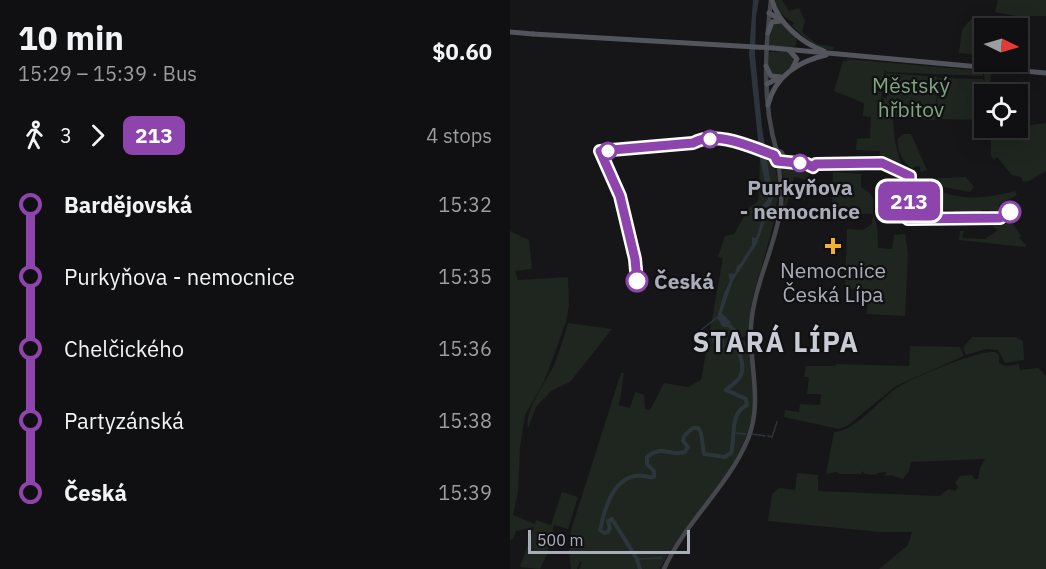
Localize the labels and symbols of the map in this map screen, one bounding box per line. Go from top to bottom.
north arrow [974,18,1028,72]
park label: Městský hřbitov [872,71,950,123]
unlabelled marker [701,130,719,148]
unlabelled marker [599,142,617,160]
marker: Purkyňova - nemocnice [791,154,809,172]
place label: Purkyňova - nemocnice [740,173,860,225]
line badge: 213 [874,182,944,220]
unlabelled marker [999,201,1021,223]
marker: Nemocnice Česká Lípa [824,237,842,255]
place label: Nemocnice Česká Lípa [780,256,886,308]
place label: Česká [654,267,714,295]
marker: Česká [626,270,648,292]
district label: STARÁ LÍPA [692,324,860,359]
scale bar [528,527,690,554]

